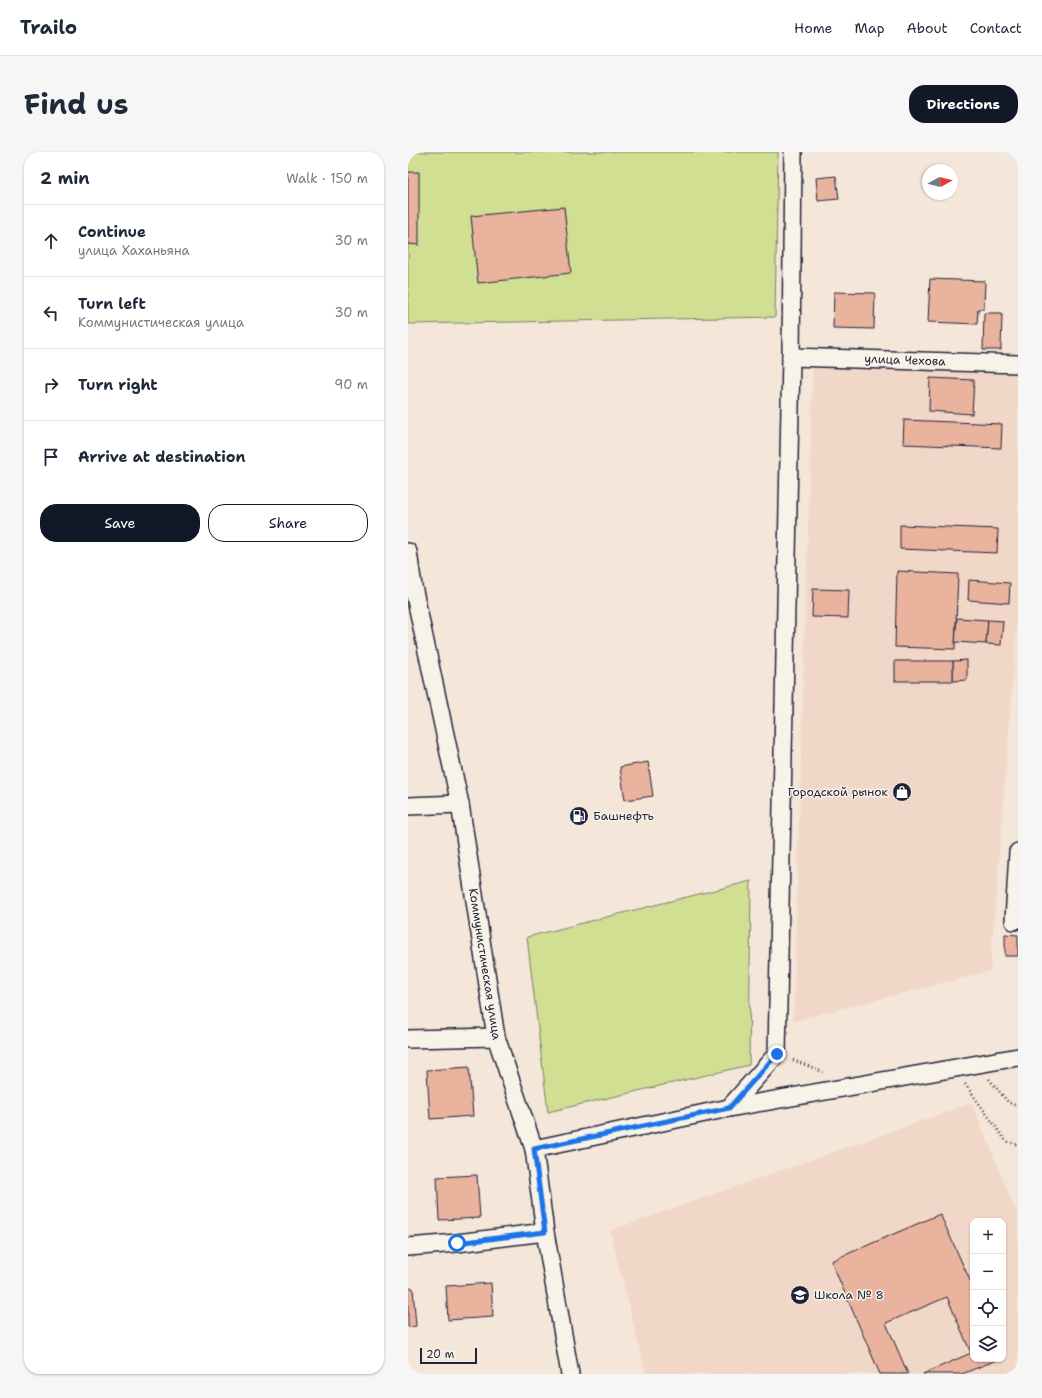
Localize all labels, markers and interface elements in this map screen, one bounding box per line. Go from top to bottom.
text: Trailo [20,15,77,40]
text: Home [794,19,833,37]
text: Map [855,19,885,37]
text: About [907,19,948,37]
text: Contact [970,19,1022,37]
text: Find us [24,85,129,123]
button: Directions [909,85,1018,123]
north arrow [922,164,958,200]
text: 2 min [40,167,90,189]
text: Walk · 150 m [286,170,368,187]
text: Continue [78,222,146,242]
icon: ahead [40,230,62,252]
text: 30 m [334,232,368,249]
text: улица Хаханьяна [78,242,190,259]
text: Turn left [78,294,146,314]
icon: left [40,302,62,324]
text: 30 m [334,304,368,321]
text: Коммунистическая улица [78,314,244,331]
street label: улица Чехова [864,351,947,369]
icon: right [40,374,62,396]
text: Turn right [78,375,158,395]
text: 90 m [334,376,368,393]
icon: arrive [40,446,62,468]
text: Arrive at destination [78,447,246,467]
button: Save [40,504,200,542]
button: Share [208,504,368,542]
shop icon: Городской рынок [891,781,913,803]
place label: Городской рынок [788,784,889,800]
fuel station icon: Башнефть [568,805,590,827]
place label: Башнефть [593,808,654,824]
street label: Коммунистическая улица [465,887,505,1041]
route end [768,1045,786,1063]
map controls [970,1218,1006,1362]
button: + [970,1218,1006,1254]
route start [448,1234,466,1252]
button: − [970,1254,1006,1290]
school or university icon: Школа № 8 [789,1284,811,1306]
place label: Школа № 8 [814,1287,884,1303]
button: locate [970,1290,1006,1326]
button: layers [970,1326,1006,1362]
scale bar [420,1346,477,1365]
text: 20 m [426,1347,454,1362]

